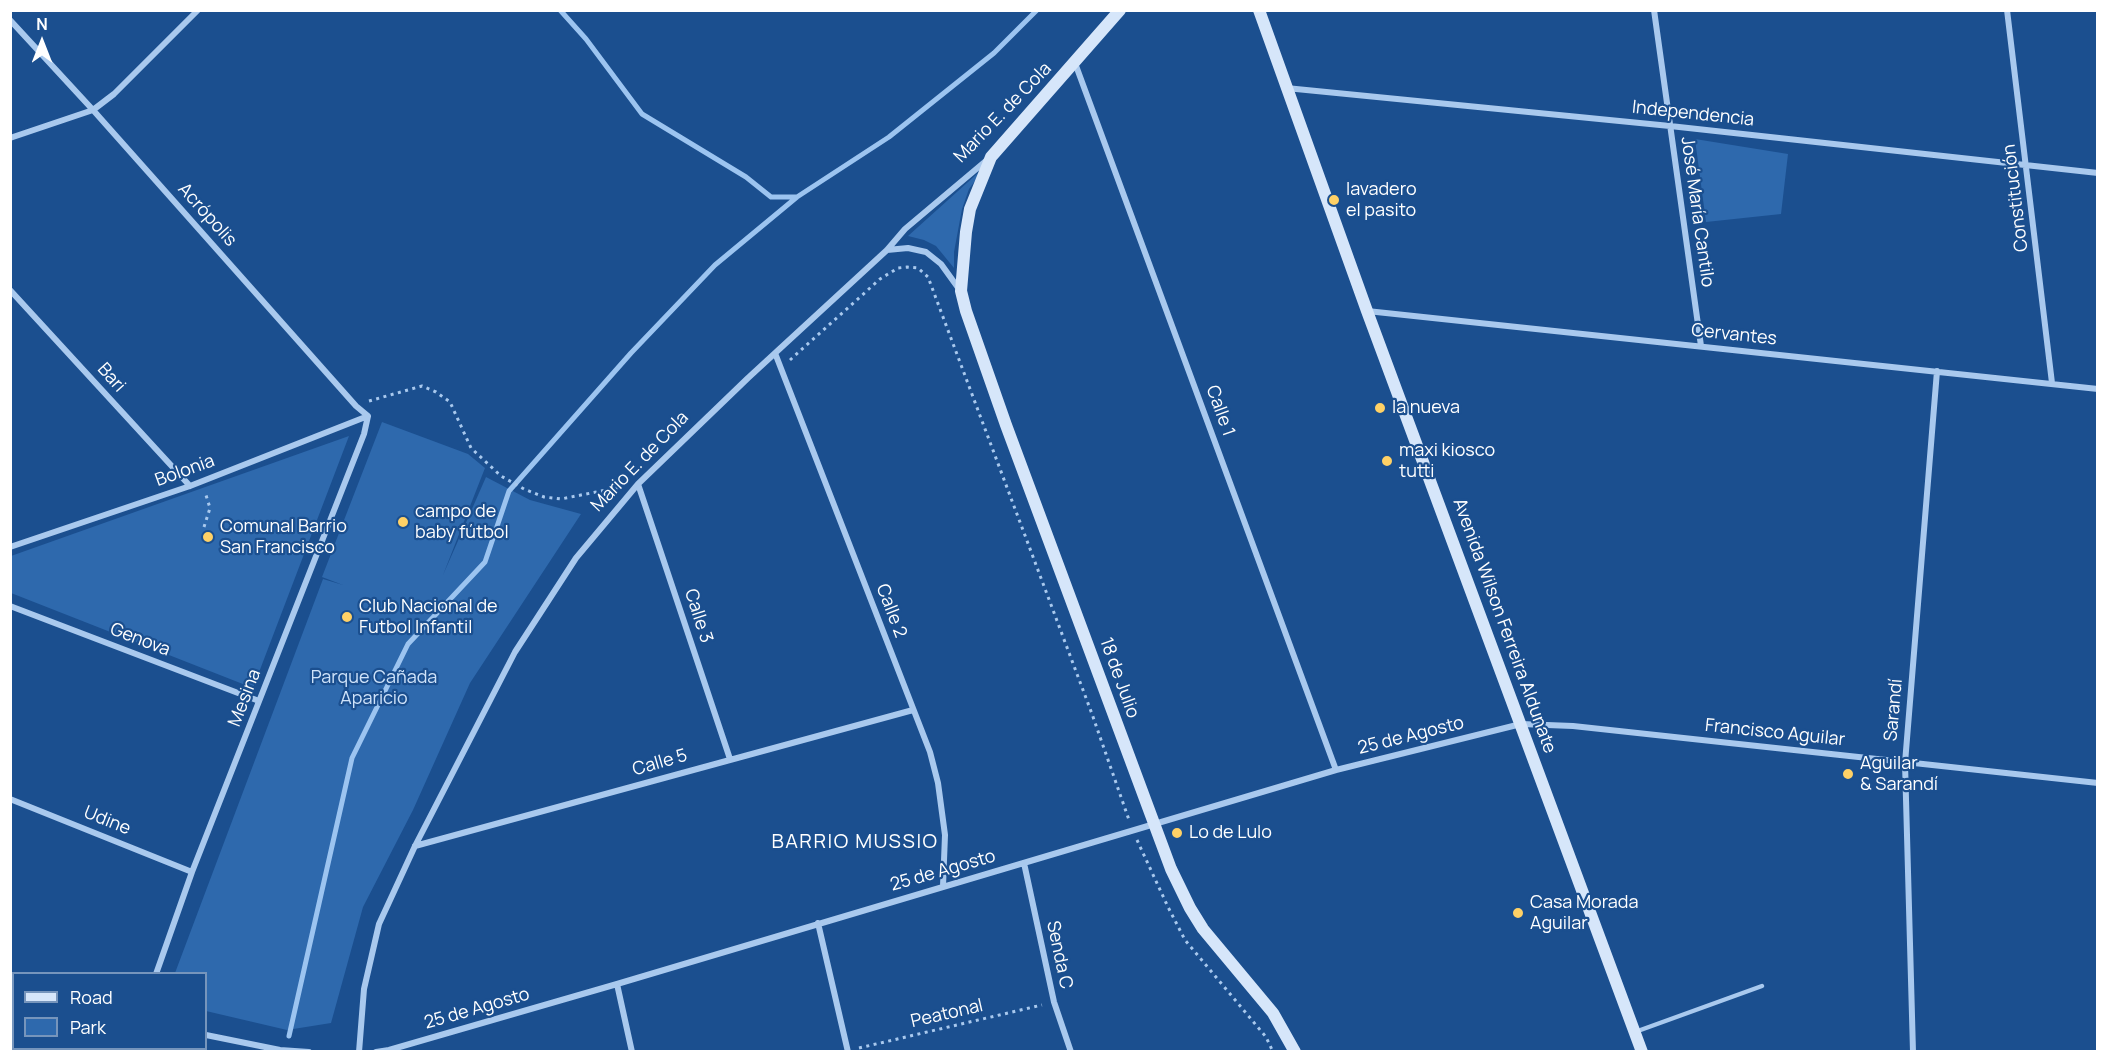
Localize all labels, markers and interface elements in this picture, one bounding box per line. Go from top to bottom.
north arrow [12,12,72,72]
text: N [36,13,48,35]
street label: Mario E. de Cola [950,58,1056,168]
street label: Independencia [1631,97,1755,131]
street label: José María Cantilo [1676,135,1718,289]
street label: Constitución [1999,143,2033,253]
street label: Acrópolis [173,179,241,251]
place label: lavadero el pasito [1346,179,1417,222]
marker: lavadero el pasito [1327,193,1341,207]
street label: Cervantes [1690,320,1778,350]
street label: Bari [92,359,130,397]
street label: Calle 1 [1201,383,1239,439]
place label: la nueva [1392,397,1460,419]
marker: la nueva [1373,401,1387,415]
street label: Mario E. de Cola [587,407,693,517]
place label: maxi kiosco tutti [1399,440,1495,482]
street label: Bolonia [152,450,218,492]
marker: maxi kiosco tutti [1380,454,1394,468]
street label: Avenida Wilson Ferreira Aldunate [1448,496,1560,756]
place label: campo de baby fútbol [415,501,509,544]
marker: campo de baby fútbol [396,515,410,529]
place label: Comunal Barrio San Francisco [220,516,347,558]
marker: Comunal Barrio San Francisco [201,530,215,544]
street label: Calle 2 [871,581,911,641]
street label: Calle 3 [679,586,717,646]
place label: Club Nacional de Futbol Infantil [359,596,498,638]
marker: Club Nacional de Futbol Infantil [340,610,354,624]
street label: Genova [107,619,173,661]
street label: 18 de Julio [1094,635,1144,721]
street label: Mesina [224,666,266,730]
park label: Parque Cañada Aparicio [311,667,437,710]
street label: Sarandí [1881,678,1907,742]
street label: 25 de Agosto [1356,712,1466,760]
street label: Francisco Aguilar [1704,715,1846,751]
street label: Calle 5 [630,745,690,781]
place label: Aguilar & Sarandí [1860,753,1938,795]
marker: Aguilar & Sarandí [1841,767,1855,781]
street label: Udine [80,802,134,840]
place label: Lo de Lulo [1189,822,1272,844]
marker: Lo de Lulo [1170,826,1184,840]
district label: BARRIO MUSSIO [771,830,939,854]
street label: 25 de Agosto [888,846,998,896]
place label: Casa Morada Aguilar [1530,892,1638,934]
marker: Casa Morada Aguilar [1511,906,1525,920]
street label: Senda C [1041,919,1077,991]
legend [12,972,207,1050]
street label: 25 de Agosto [422,984,532,1034]
text: Road [70,985,113,1009]
street label: Peatonal [909,995,985,1033]
text: Park [70,1015,106,1039]

